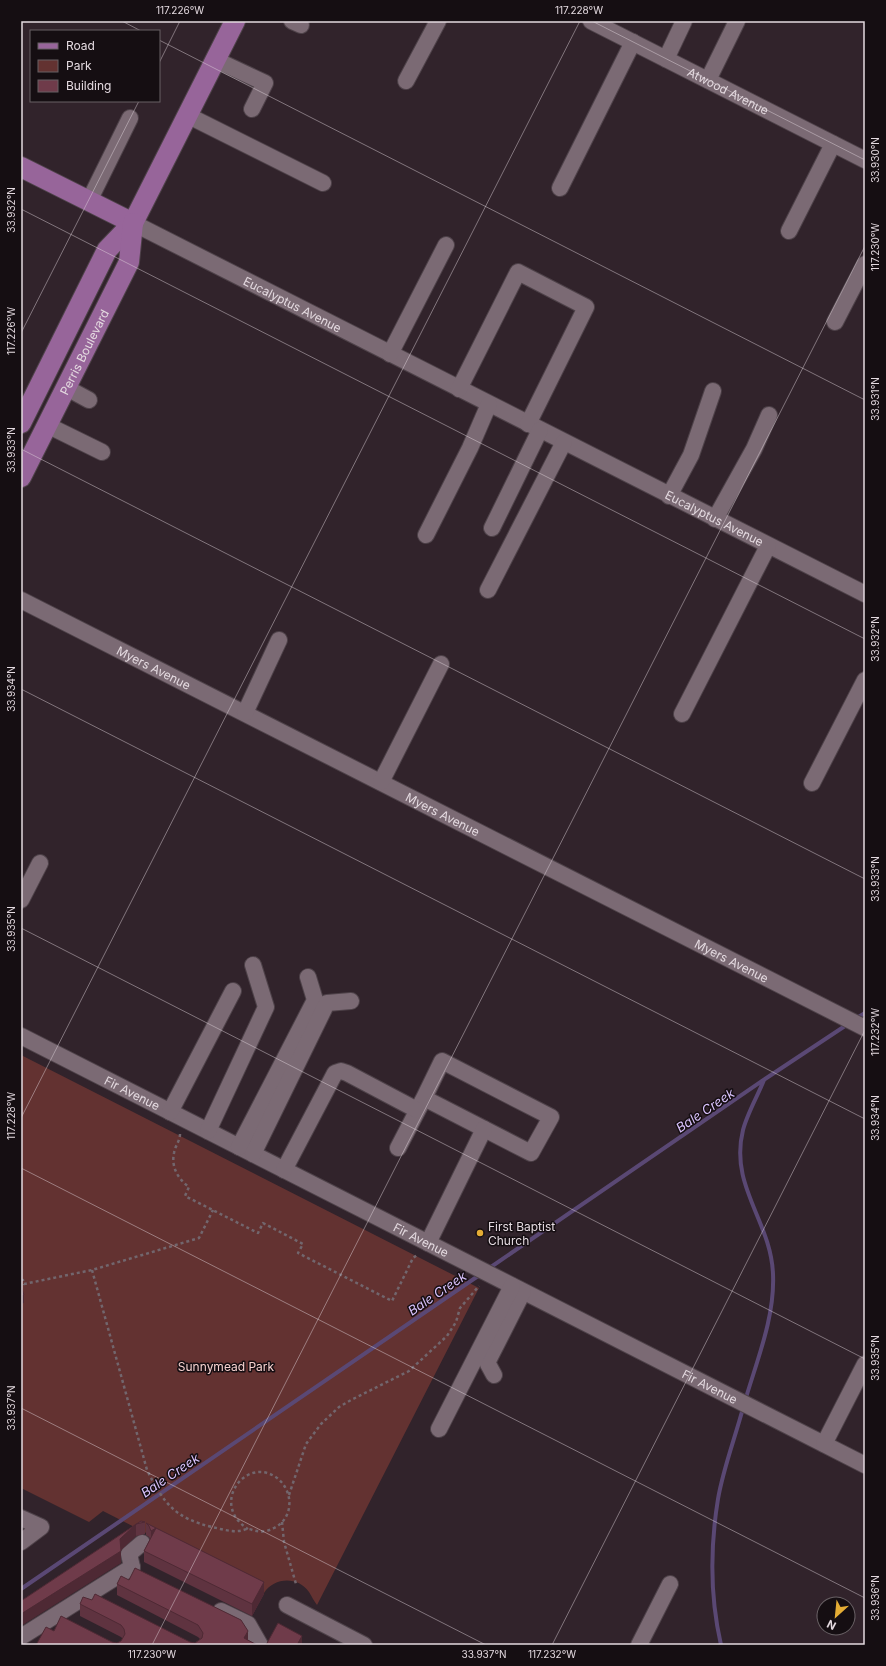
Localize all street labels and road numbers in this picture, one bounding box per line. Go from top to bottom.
street label: Atwood Avenue [685,64,771,118]
street label: Eucalyptus Avenue [241,273,344,335]
street label: Perris Boulevard [56,307,112,397]
street label: Eucalyptus Avenue [663,487,766,549]
street label: Myers Avenue [114,642,193,692]
street label: Myers Avenue [403,789,482,839]
street label: Myers Avenue [692,935,771,985]
street label: Fir Avenue [102,1072,163,1113]
street label: Fir Avenue [391,1219,451,1260]
street label: Fir Avenue [680,1366,740,1407]

